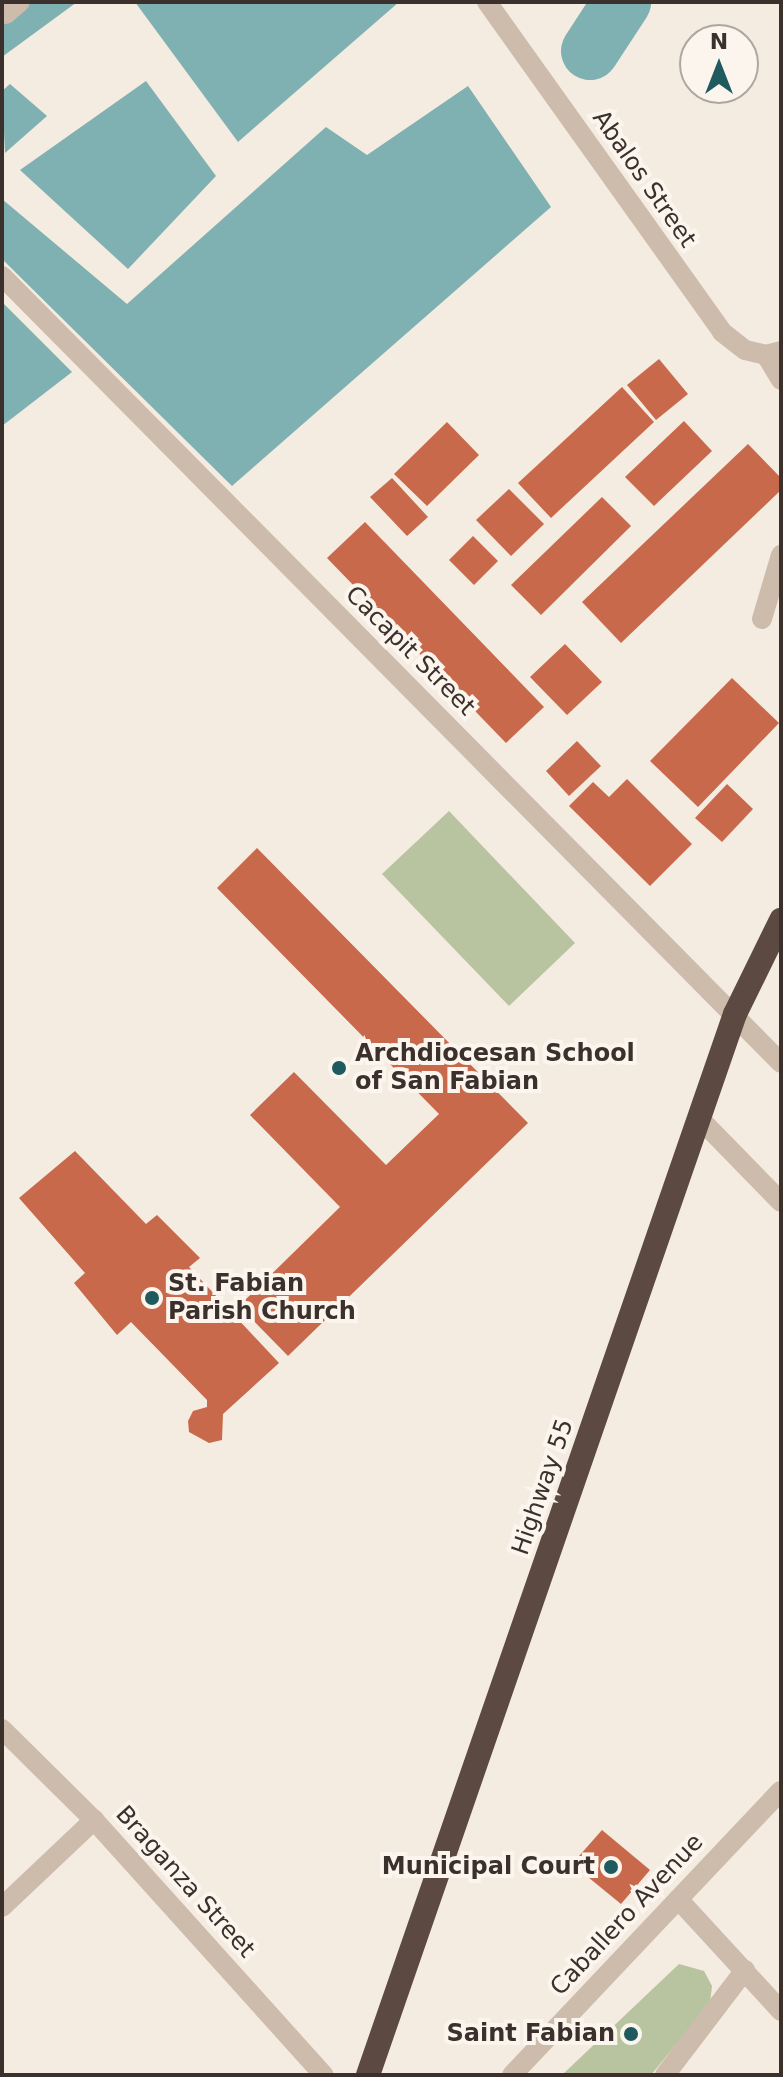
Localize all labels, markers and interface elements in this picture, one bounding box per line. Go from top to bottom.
north arrow [679,24,759,104]
text: N [710,29,728,54]
street label: Abalos Street [586,105,702,253]
street label: Cacapit Street [339,580,481,722]
place label: Archdiocesan School of San Fabian [355,1040,635,1096]
marker: Archdiocesan School of San Fabian [330,1059,348,1077]
place label: St. Fabian Parish Church [168,1270,356,1326]
marker: St. Fabian Parish Church [143,1289,161,1307]
street label: Highway 55 [506,1415,580,1559]
street label: Braganza Street [109,1800,261,1964]
street label: Caballero Avenue [545,1828,709,2002]
place label: Municipal Court [382,1853,595,1881]
marker: Municipal Court [602,1858,620,1876]
place label: Saint Fabian [447,2020,615,2048]
marker: Saint Fabian [622,2025,640,2043]

